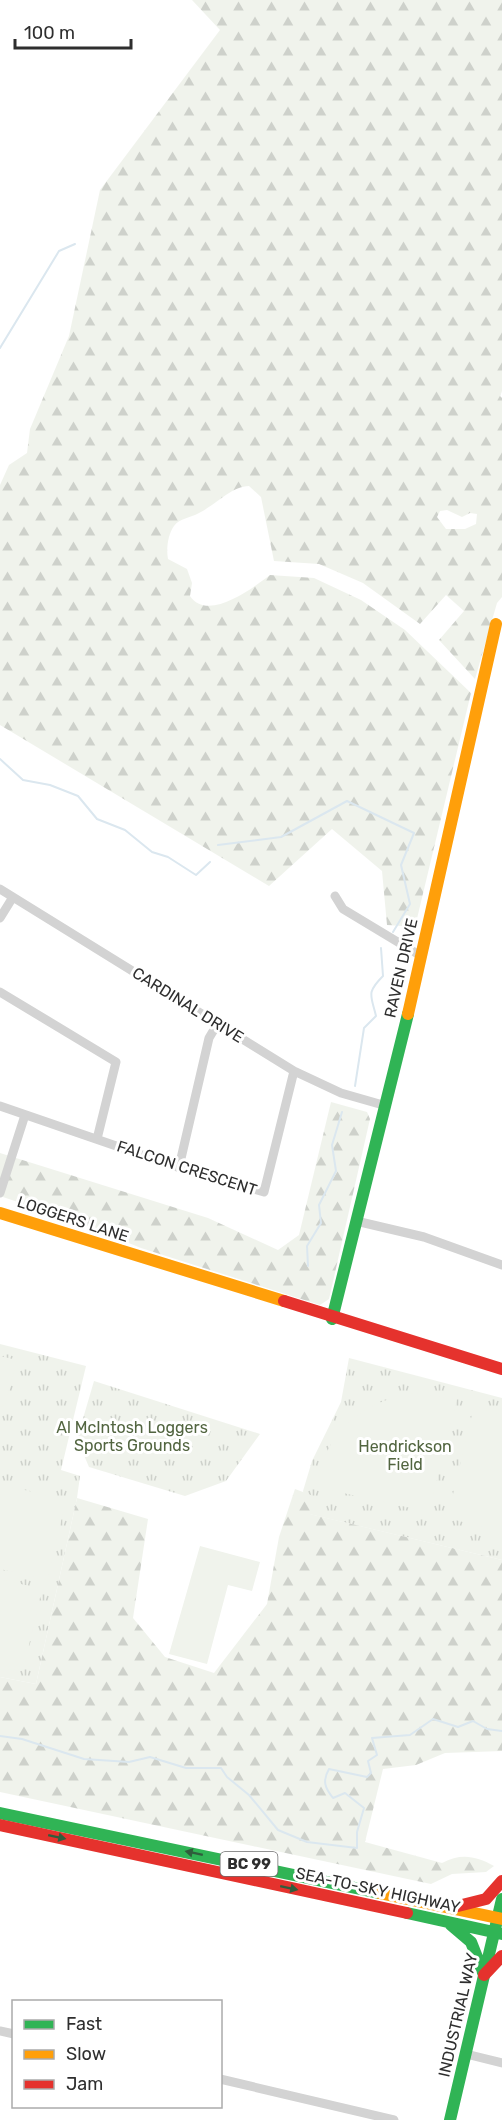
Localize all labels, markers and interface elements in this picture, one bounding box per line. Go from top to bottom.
scale bar [15,12,130,50]
text: 100 m [24,22,75,44]
street label: RAVEN DRIVE [380,916,422,1020]
street label: CARDINAL DRIVE [129,963,247,1047]
street label: FALCON CRESCENT [115,1136,259,1200]
street label: LOGGERS LANE [15,1192,131,1246]
park label: Al McIntosh Loggers Sports Grounds [56,1418,208,1455]
park label: Hendrickson Field [358,1437,452,1474]
one-way arrow [48,1833,66,1843]
one-way arrow [184,1848,203,1857]
road number: BC 99 [220,1852,278,1876]
street label: SEA-TO-SKY HIGHWAY [294,1863,462,1917]
one-way arrow [279,1883,298,1893]
street label: INDUSTRIAL WAY [434,1951,482,2079]
legend [12,2000,222,2108]
text: Fast [66,2013,102,2035]
text: Slow [66,2043,106,2065]
text: Jam [66,2073,103,2095]

